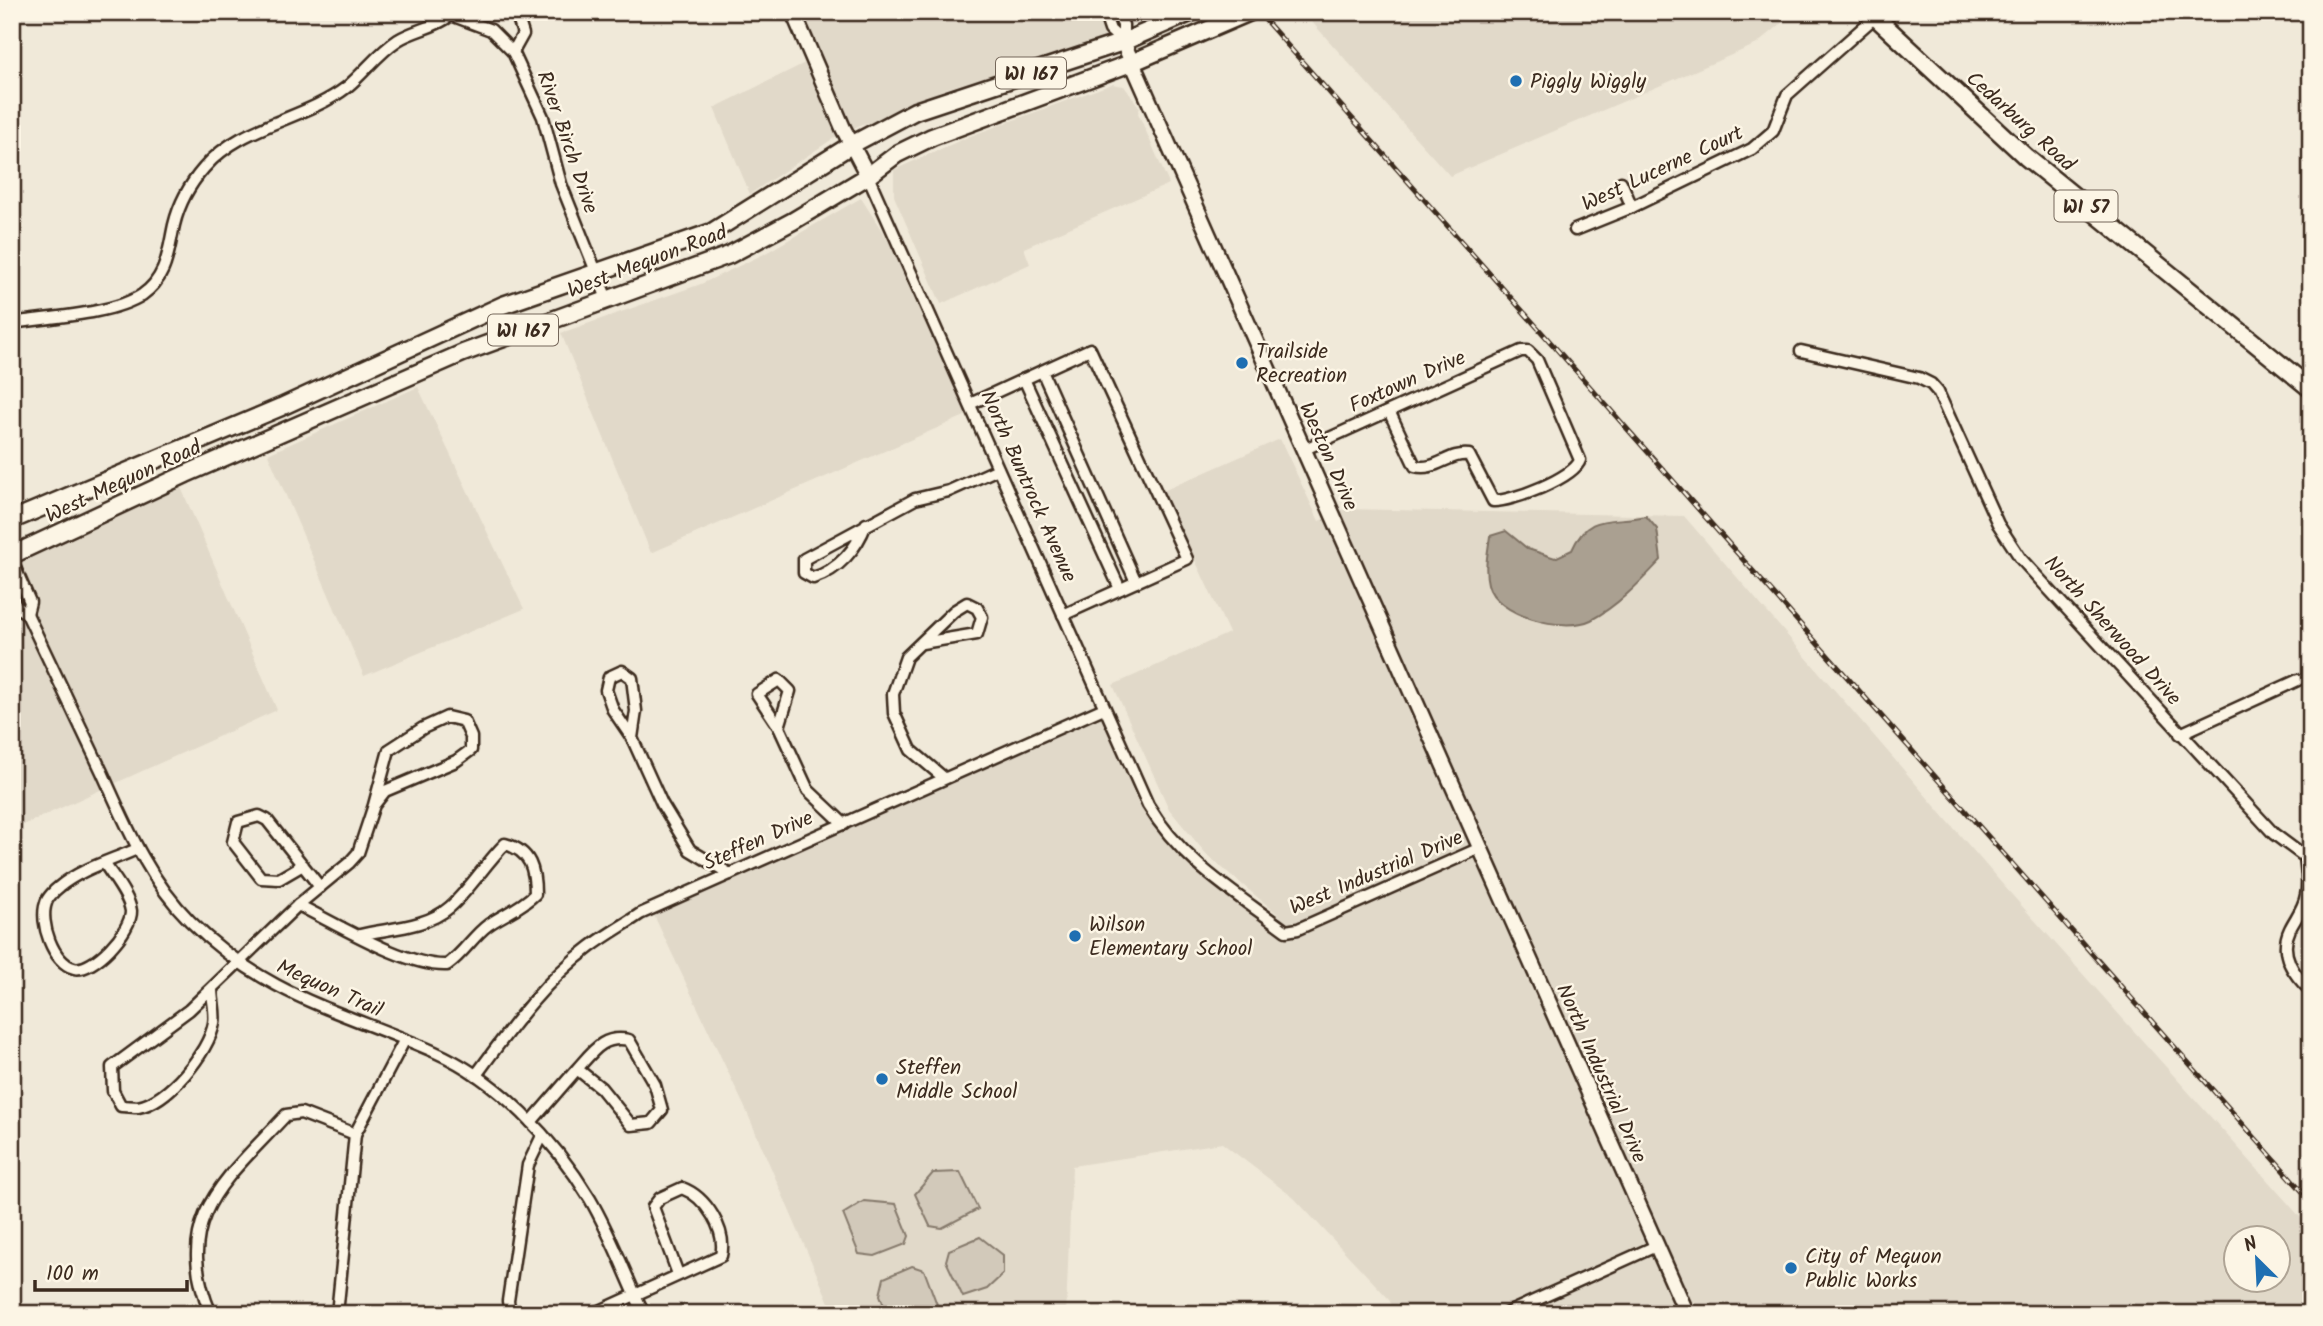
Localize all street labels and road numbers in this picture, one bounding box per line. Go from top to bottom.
road number: WI 167 [996,58,1066,88]
street label: Cedarburg Road [1958,64,2083,181]
street label: River Birch Drive [527,67,607,219]
street label: West Lucerne Court [1576,117,1750,221]
road number: WI 57 [2054,190,2118,222]
street label: West Mequon Road [563,217,733,308]
road number: WI 167 [488,314,558,346]
street label: Foxtown Drive [1344,342,1472,423]
street label: North Buntrock Avenue [970,385,1085,588]
street label: Weston Drive [1289,397,1366,517]
street label: West Mequon Road [40,432,208,533]
street label: North Sherwood Drive [2035,548,2189,714]
street label: Steffen Drive [698,802,819,880]
street label: West Industrial Drive [1285,822,1469,925]
street label: Mequon Trail [271,951,388,1028]
street label: North Industrial Drive [1546,979,1655,1169]

